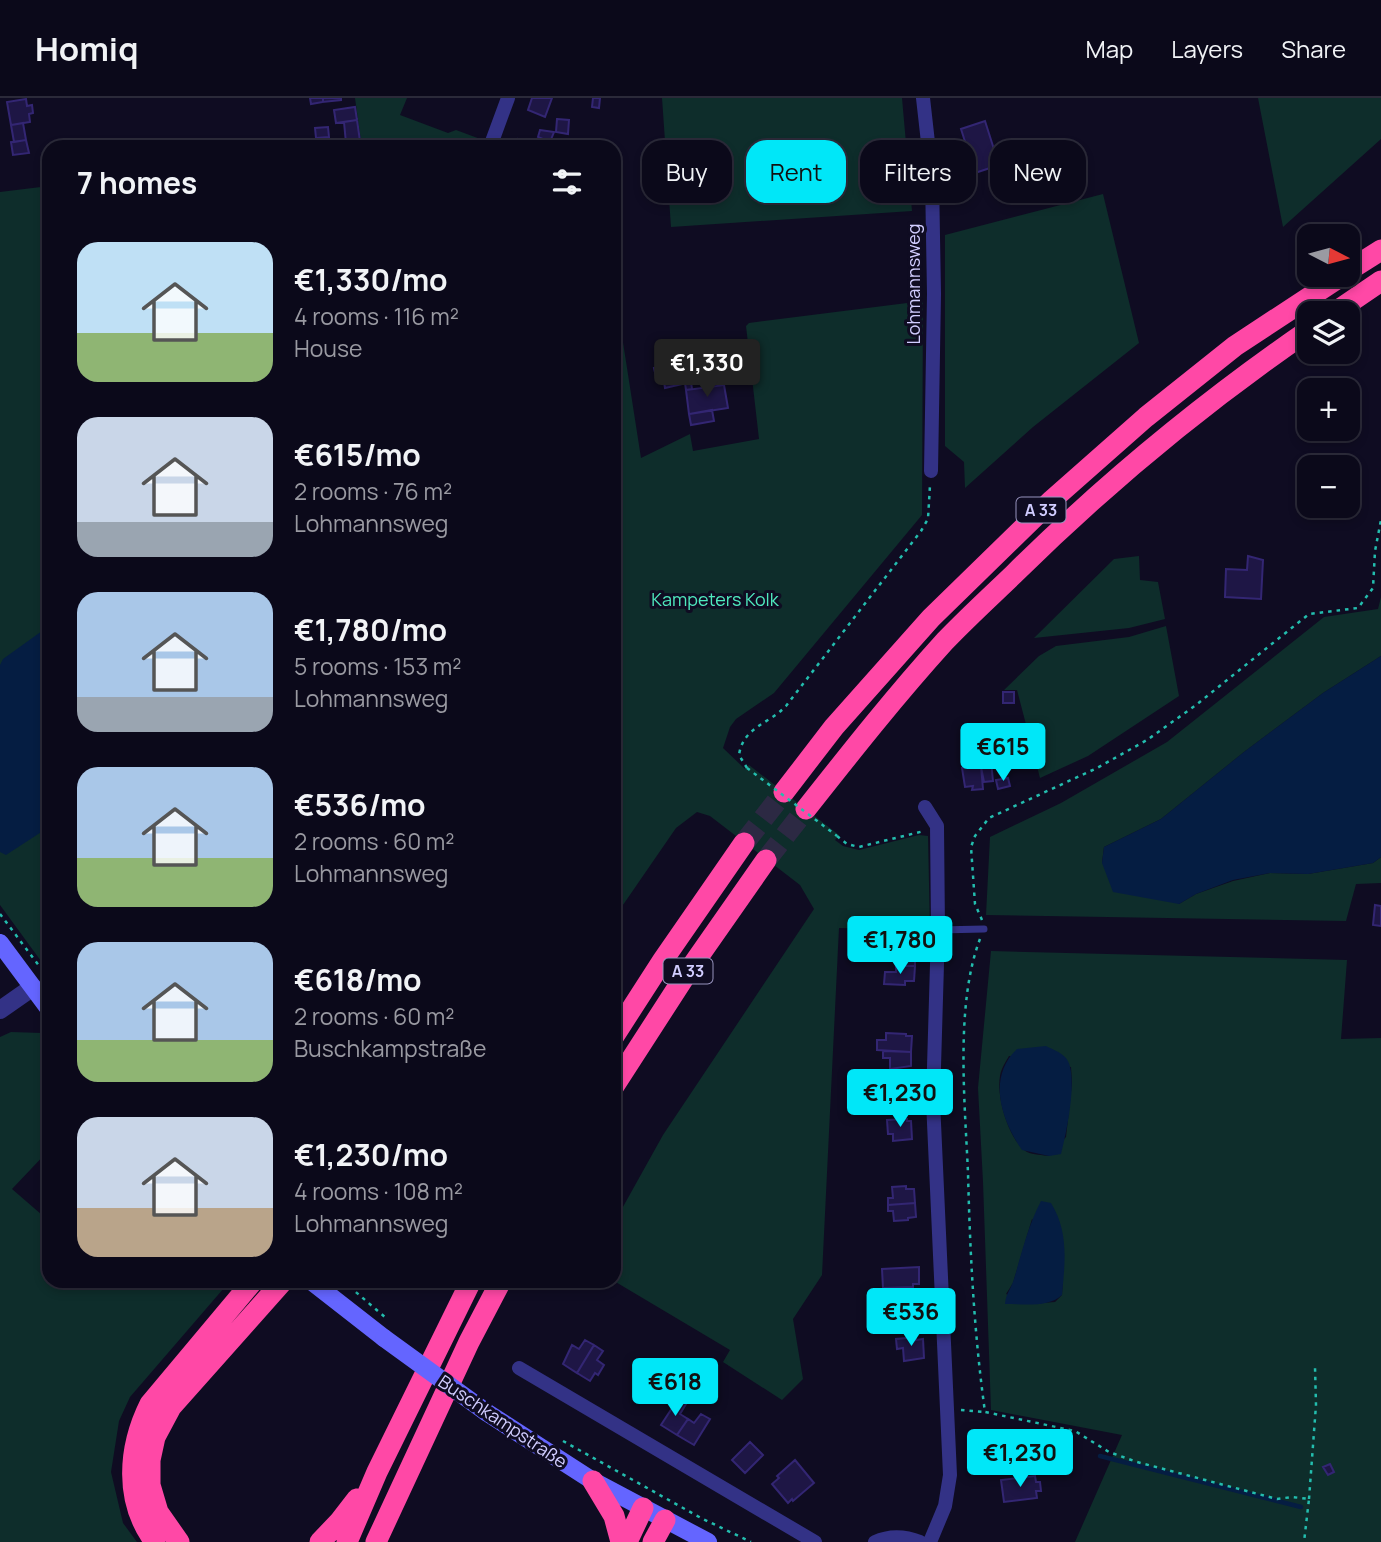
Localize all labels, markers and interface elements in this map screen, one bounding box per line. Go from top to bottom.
text: Homiq [35,26,139,71]
text: Map [1086,32,1133,65]
text: Layers [1171,32,1243,65]
text: Share [1281,32,1346,65]
chip: Buy [642,140,732,203]
chip: Rent [746,140,846,203]
chip: Filters [860,140,976,203]
chip: New [990,140,1086,203]
text: 7 homes [77,162,197,203]
icon: filters [548,163,586,201]
street label: Lohmannsweg [901,224,925,344]
north arrow [1297,224,1360,287]
map controls [1297,224,1360,518]
text: €1,330/mo [294,259,448,300]
icon: home [133,270,217,354]
text: 4 rooms · 116 m² [294,300,459,332]
button: layers [1297,301,1360,364]
text: House [294,332,363,364]
pin: €1,330 [650,340,764,399]
text: €1,330 [670,346,744,378]
button: + [1297,378,1360,441]
text: €615/mo [294,434,421,475]
icon: home [133,445,217,529]
button: − [1297,455,1360,518]
text: 2 rooms · 76 m² [294,475,452,507]
road number: A 33 [1016,498,1066,522]
text: Lohmannsweg [294,507,448,539]
park label: Kampeters Kolk [651,587,780,611]
text: €1,780/mo [294,609,447,650]
icon: home [133,620,217,704]
text: 5 rooms · 153 m² [294,650,461,682]
text: Lohmannsweg [294,682,448,714]
pin: €615 [962,724,1044,783]
text: €615 [976,730,1030,762]
text: €536/mo [294,784,426,825]
icon: home [133,795,217,879]
text: 2 rooms · 60 m² [294,825,455,857]
text: Lohmannsweg [294,857,448,889]
pin: €1,780 [843,916,957,976]
text: €1,780 [863,923,937,955]
road number: A 33 [664,958,712,984]
text: €618/mo [294,959,422,1000]
icon: home [133,970,217,1054]
text: 2 rooms · 60 m² [294,1000,455,1032]
text: Buschkampstraße [294,1032,487,1064]
pin: €1,230 [843,1070,957,1129]
text: €1,230 [863,1076,937,1108]
text: €1,230/mo [294,1134,448,1175]
icon: home [133,1145,217,1229]
text: 4 rooms · 108 m² [294,1175,463,1207]
text: Lohmannsweg [294,1207,448,1239]
pin: €536 [870,1288,952,1348]
text: €536 [883,1295,939,1327]
pin: €618 [634,1358,716,1418]
text: €618 [648,1365,702,1397]
street label: Buschkampstraße [434,1369,572,1473]
pin: €1,230 [963,1430,1077,1489]
text: €1,230 [983,1436,1057,1468]

